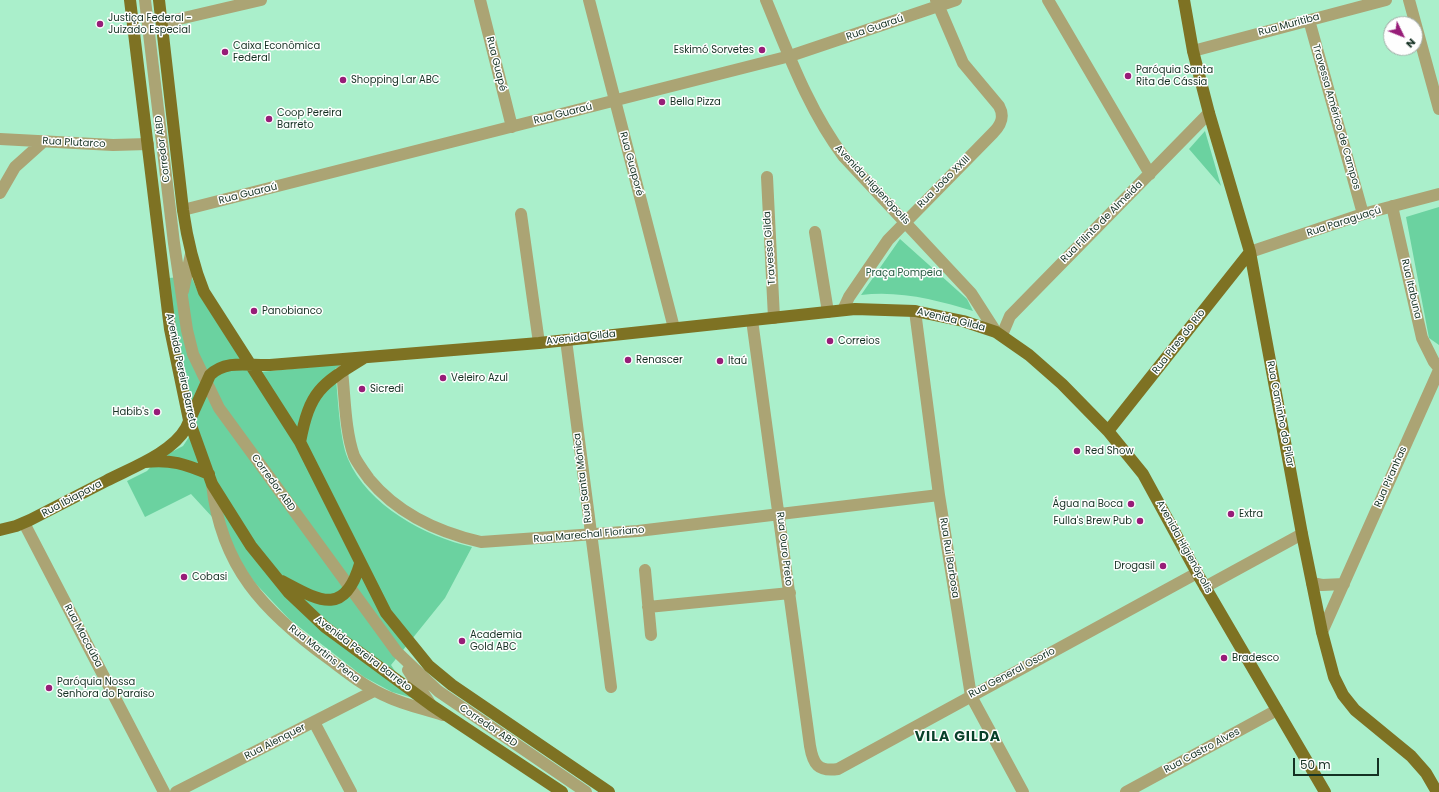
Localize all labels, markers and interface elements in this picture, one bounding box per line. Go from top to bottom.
street label: Rua Muritiba [1257,11,1321,39]
place label: Justiça Federal - Juizado Especial [108,12,192,36]
street label: Rua Guaraú [845,13,905,43]
north arrow [1383,16,1423,56]
marker: Justiça Federal - Juizado Especial [95,19,105,29]
street label: Rua Guapé [483,35,509,93]
text: N [1402,35,1420,52]
place label: Caixa Econômica Federal [233,40,320,64]
street label: Travessa Américo de Campos [1309,43,1363,191]
place label: Eskimó Sorvetes [674,44,754,56]
marker: Eskimó Sorvetes [757,45,767,55]
marker: Caixa Econômica Federal [220,47,230,57]
place label: Paróquia Santa Rita de Cássia [1136,64,1213,88]
marker: Paróquia Santa Rita de Cássia [1123,71,1133,81]
place label: Shopping Lar ABC [351,74,440,86]
marker: Shopping Lar ABC [338,75,348,85]
place label: Bella Pizza [670,96,721,108]
marker: Bella Pizza [657,97,667,107]
street label: Rua Guaraú [533,101,593,127]
place label: Coop Pereira Barreto [277,107,342,130]
marker: Coop Pereira Barreto [264,114,274,124]
street label: Corredor ABD [153,115,173,183]
street label: Rua Guaporé [617,131,645,197]
street label: Rua Plutarco [42,135,106,151]
street label: Avenida Higienópolis [832,143,912,227]
street label: Rua João XXIII [915,153,973,211]
street label: Rua Filinto de Almeida [1059,179,1145,265]
street label: Rua Guaraú [218,181,278,207]
street label: Rua Paraguaçú [1305,204,1383,240]
street label: Travessa Gilda [761,211,779,285]
street label: Rua Itabuna [1398,258,1424,320]
park label: Praça Pompeia [866,267,942,279]
place label: Panobianco [262,305,322,317]
marker: Panobianco [249,306,259,316]
street label: Avenida Gilda [916,306,986,334]
street label: Rua Pires do Rio [1150,307,1208,377]
street label: Avenida Pereira Barreto [163,312,199,430]
street label: Avenida Gilda [546,328,616,348]
place label: Correios [838,335,880,347]
marker: Correios [825,336,835,346]
place label: Renascer [636,354,683,366]
marker: Renascer [623,355,633,365]
place label: Itaú [728,355,747,367]
marker: Itaú [715,356,725,366]
street label: Rua Caminho do Pilar [1264,360,1296,468]
place label: Veleiro Azul [451,372,508,384]
marker: Veleiro Azul [438,373,448,383]
place label: Sicredi [370,383,404,395]
marker: Sicredi [357,384,367,394]
place label: Habib's [113,406,149,418]
marker: Habib's [152,407,162,417]
street label: Rua Santa Mônica [572,432,594,524]
place label: Red Show [1085,445,1134,457]
street label: Rua Piranhas [1372,445,1410,509]
marker: Red Show [1072,446,1082,456]
street label: Corredor ABD [248,452,298,514]
street label: Rua Ibiapava [40,478,104,520]
place label: Água na Boca [1052,498,1123,510]
street label: Avenida Higienópolis [1153,498,1215,596]
marker: Água na Boca [1126,499,1136,509]
place label: Extra [1239,508,1263,520]
marker: Extra [1226,509,1236,519]
street label: Rua Ouro Preto [773,511,795,587]
place label: Fulla's Brew Pub [1054,515,1132,527]
marker: Fulla's Brew Pub [1135,516,1145,526]
street label: Rua Rui Barbosa [937,517,961,599]
street label: Rua Marechal Floriano [533,524,645,546]
place label: Drogasil [1114,560,1155,572]
marker: Drogasil [1158,561,1168,571]
place label: Cobasi [192,571,227,583]
marker: Cobasi [179,572,189,582]
street label: Rua Macaúba [61,602,105,670]
street label: Avenida Pereira Barreto [312,614,414,694]
street label: Rua Martins Pena [286,623,362,685]
place label: Academia Gold ABC [470,629,522,652]
marker: Academia Gold ABC [457,636,467,646]
street label: Rua General Osorio [967,645,1057,701]
place label: Bradesco [1232,652,1279,664]
marker: Bradesco [1219,653,1229,663]
place label: Paróquia Nossa Senhora do Paraíso [57,676,154,700]
marker: Paróquia Nossa Senhora do Paraíso [44,683,54,693]
street label: Corredor ABD [457,702,519,750]
street label: Rua Alenquer [243,721,307,763]
street label: Rua Castro Alves [1162,726,1242,776]
district label: VILA GILDA [915,729,1001,745]
scale bar [1295,750,1381,776]
text: 50 m [1300,756,1331,773]

